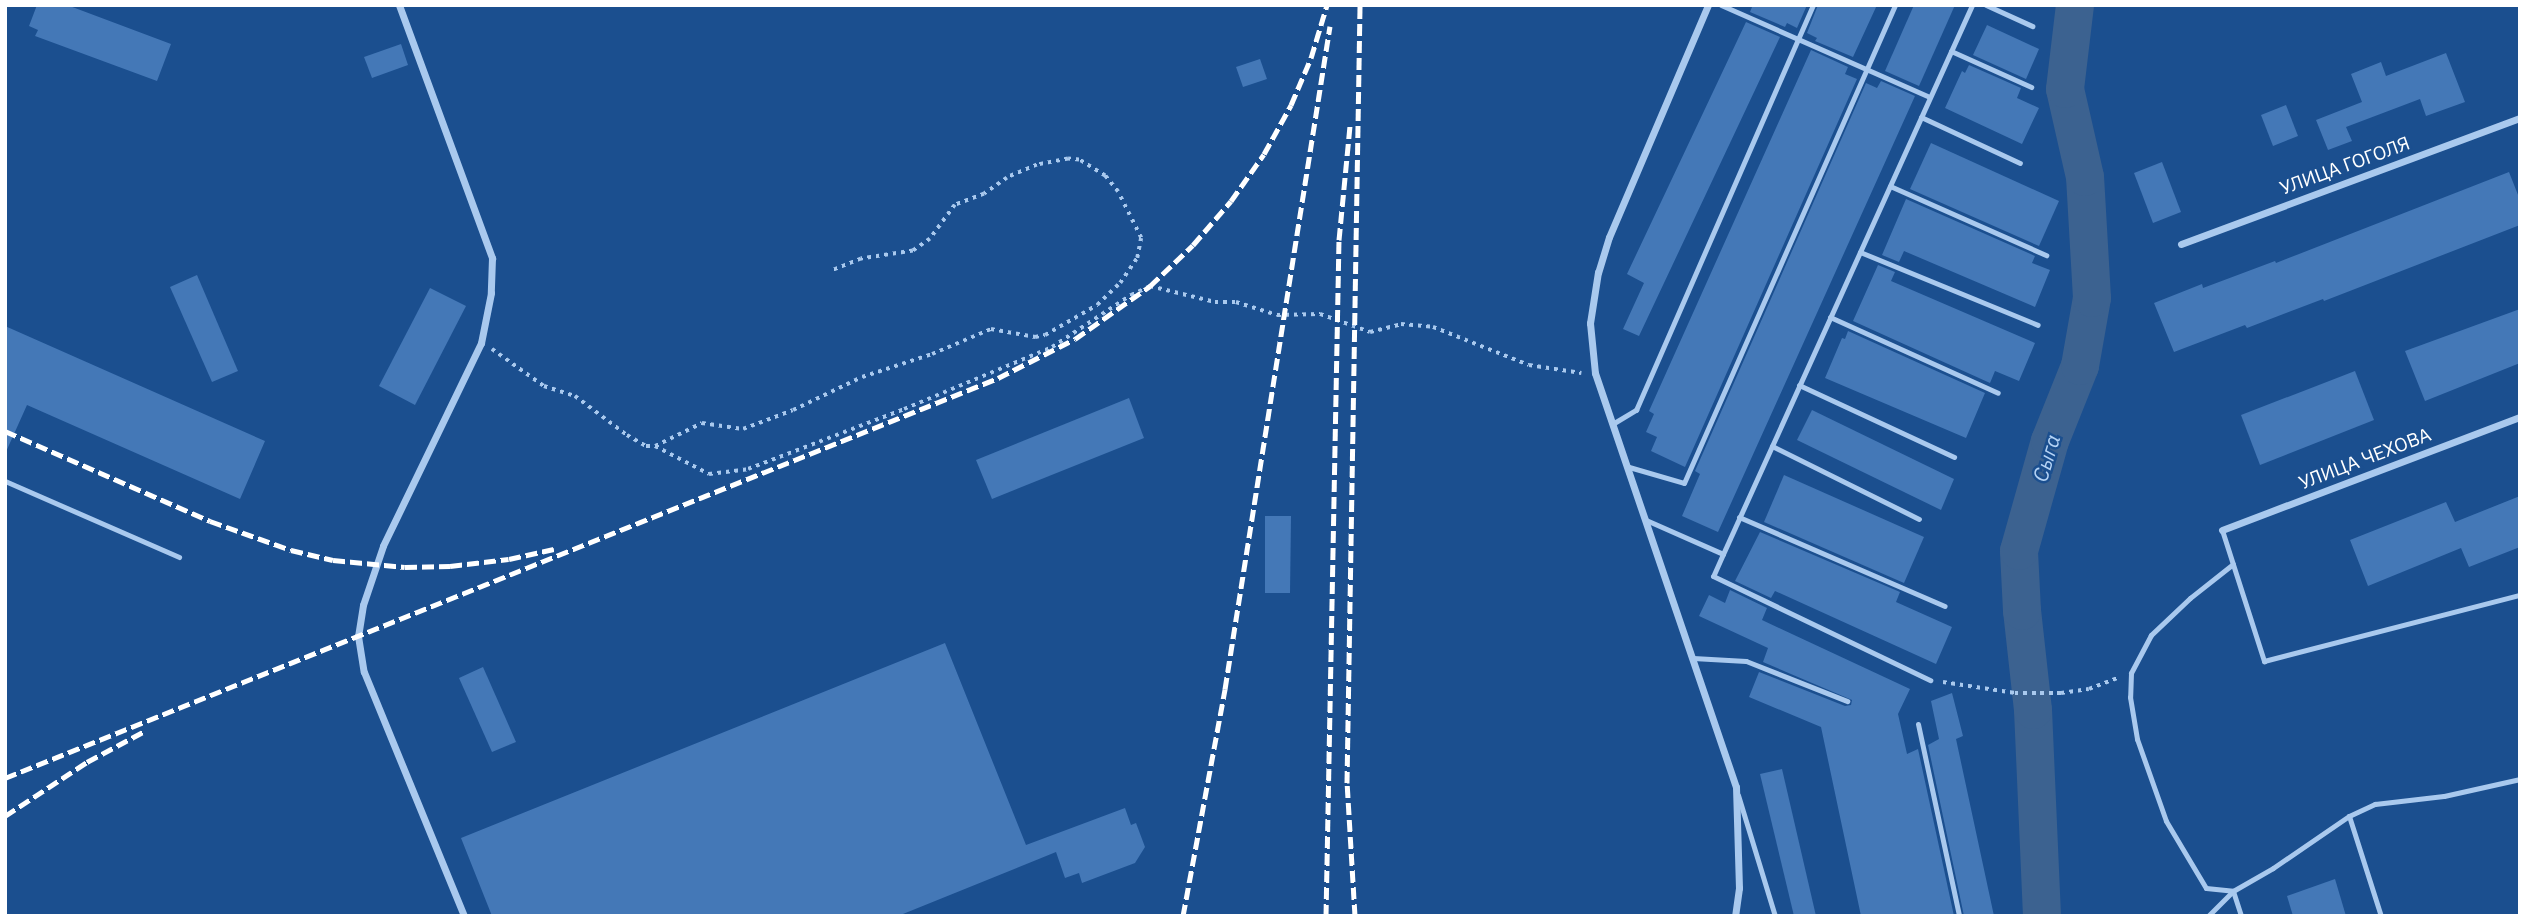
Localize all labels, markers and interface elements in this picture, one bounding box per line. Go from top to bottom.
street label: УЛИЦА ГОГОЛЯ [2277,132,2413,200]
street label: УЛИЦА ЧЕХОВА [2296,423,2434,495]
water label: Сыга [2027,431,2065,485]

